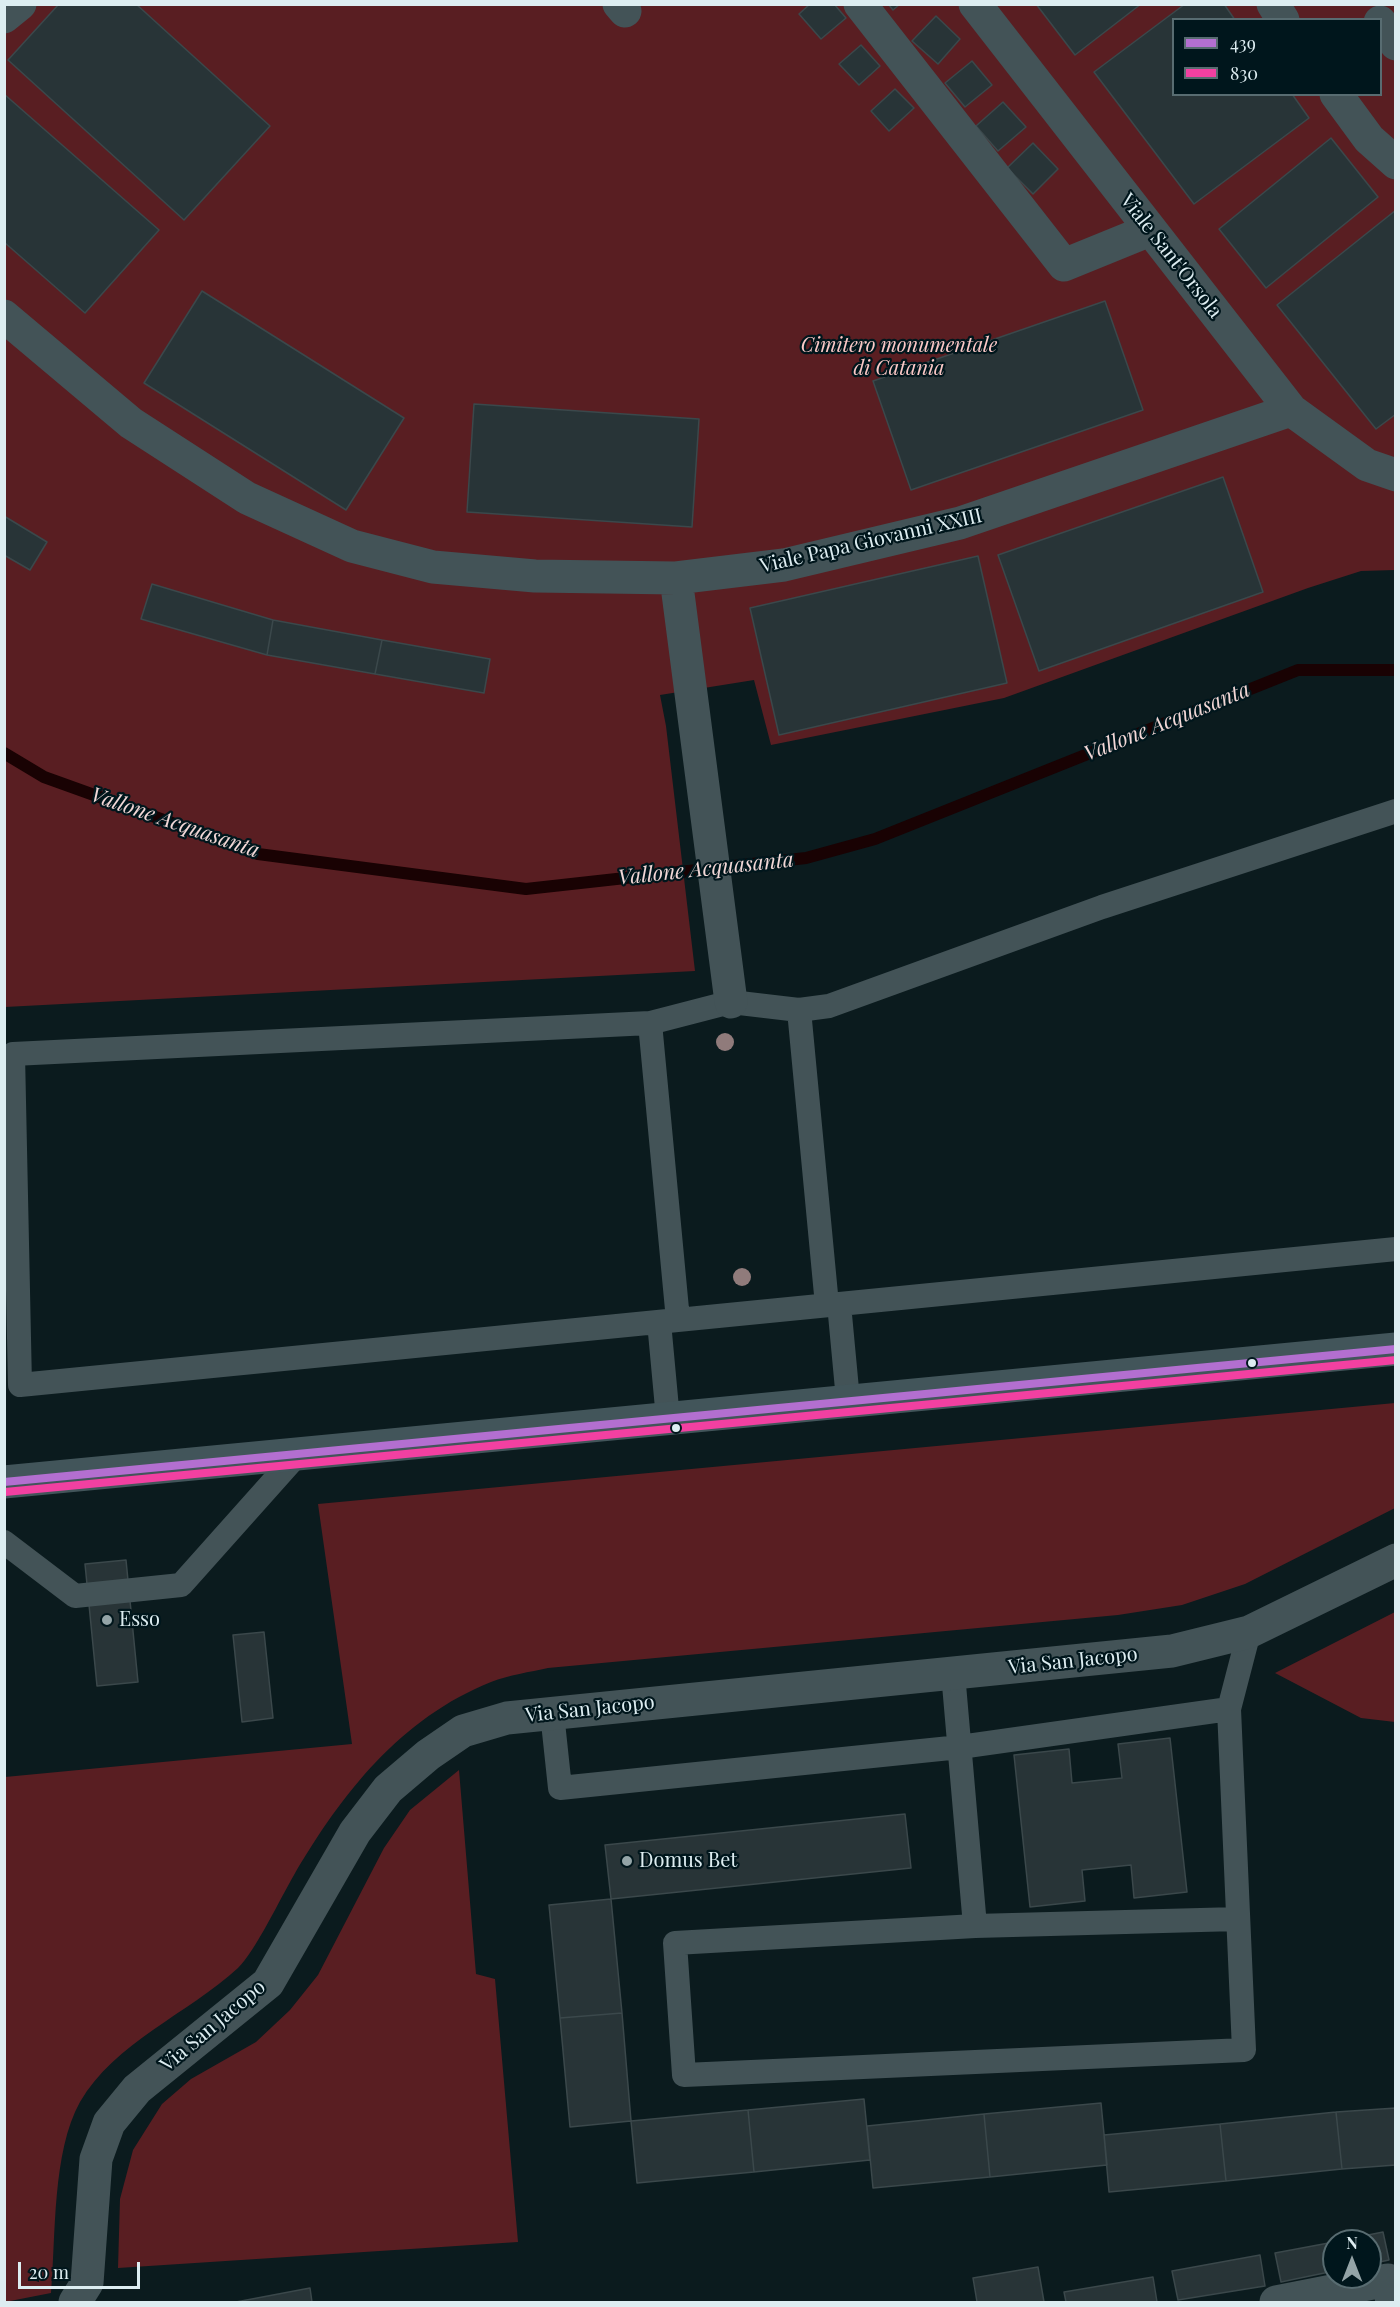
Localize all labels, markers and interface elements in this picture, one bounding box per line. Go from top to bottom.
legend [1172,18,1382,96]
text: 439 [1230,31,1256,55]
text: 830 [1230,61,1258,85]
street label: Viale Sant'Orsola [1115,189,1227,323]
park label: Cimitero monumentale di Catania [801,334,997,381]
street label: Viale Papa Giovanni XXIII [758,504,984,578]
water label: Vallone Acquasanta [1080,677,1254,767]
water label: Vallone Acquasanta [87,782,263,864]
water label: Vallone Acquasanta [617,847,795,891]
unlabelled marker [1246,1357,1258,1369]
unlabelled marker [670,1422,682,1434]
place label: Esso [119,1608,160,1632]
marker: Esso [100,1613,114,1627]
street label: Via San Jacopo [1007,1642,1139,1680]
street label: Via San Jacopo [524,1690,656,1728]
place label: Domus Bet [639,1849,737,1873]
marker: Domus Bet [620,1854,634,1868]
street label: Via San Jacopo [156,1975,270,2077]
north arrow [1322,2229,1382,2289]
text: N [1346,2232,1358,2253]
scale bar [21,2250,142,2288]
text: 20 m [29,2260,69,2284]

